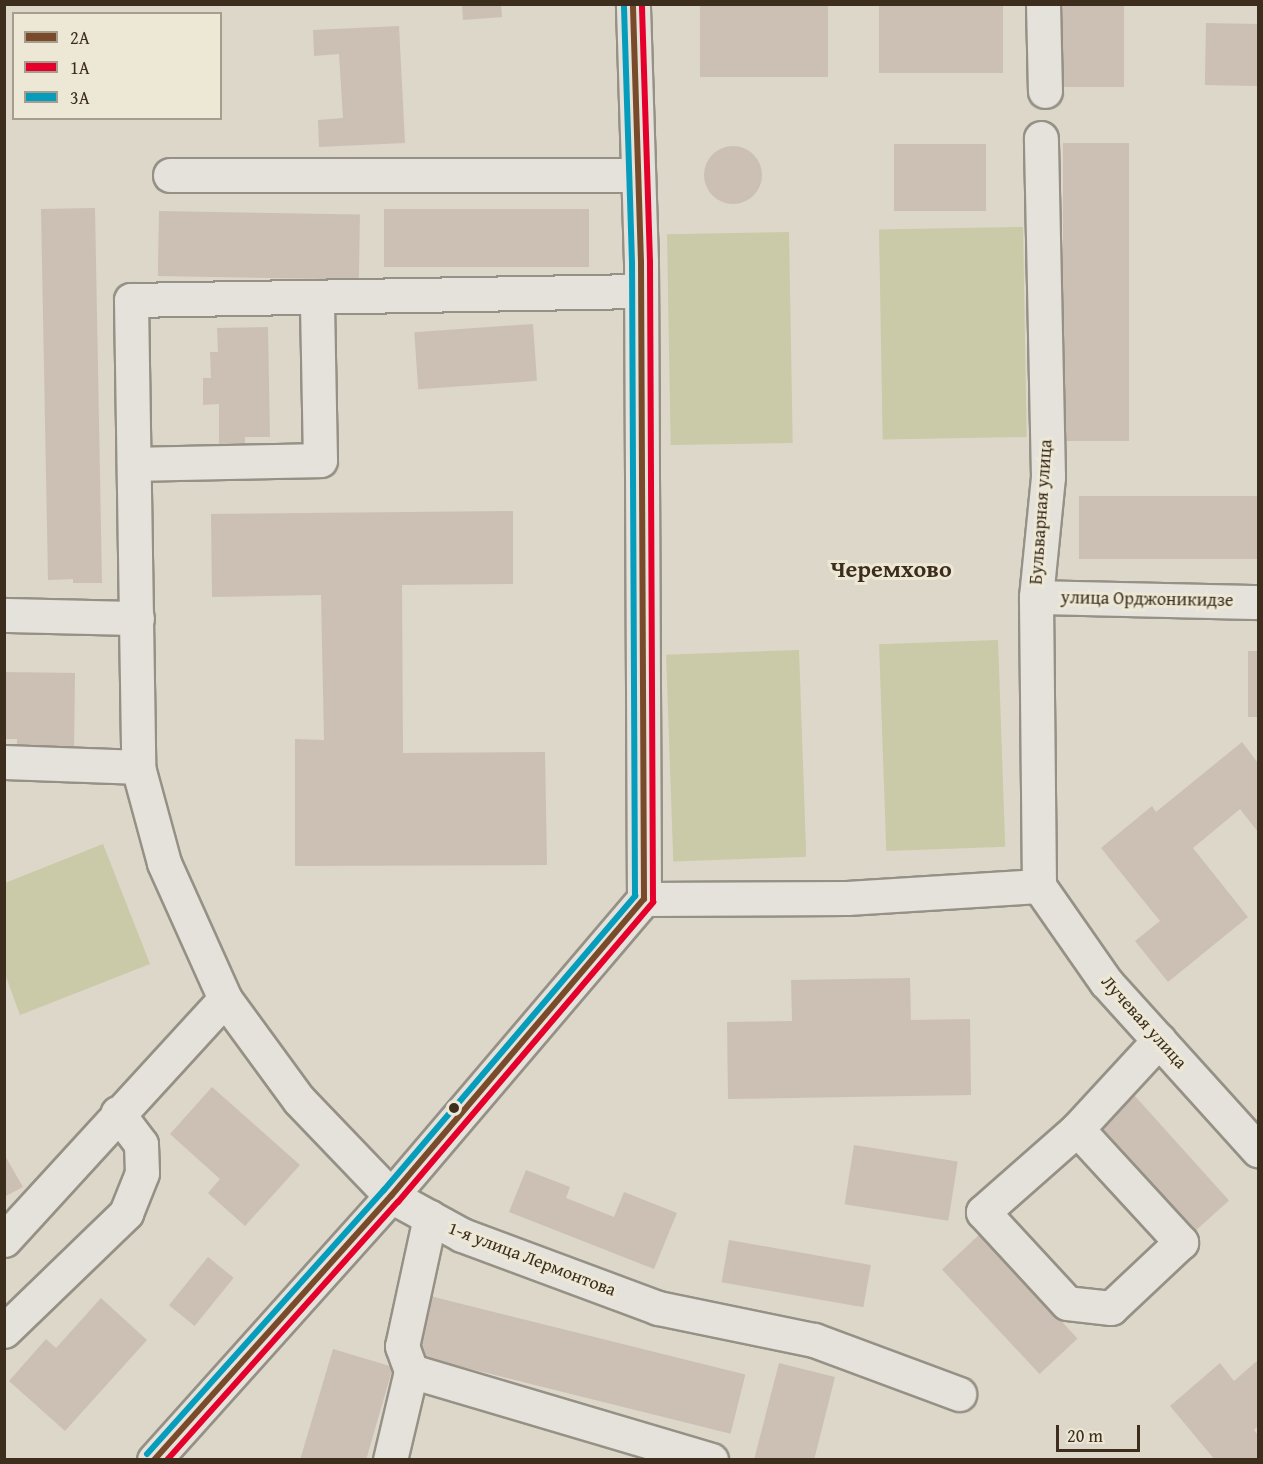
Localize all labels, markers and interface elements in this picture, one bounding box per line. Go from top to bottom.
legend [12,12,222,120]
text: 2А [70,24,90,51]
text: 1А [70,54,90,81]
text: 3А [70,84,90,111]
street label: Бульварная улица [1025,439,1057,585]
district label: Черемхово [830,555,952,583]
street label: улица Орджоникидзе [1060,587,1234,611]
street label: Лучевая улица [1097,971,1191,1073]
unlabelled marker [448,1102,460,1114]
street label: 1-я улица Лермонтова [445,1217,619,1301]
scale bar [1059,1413,1143,1451]
text: 20 m [1067,1422,1103,1449]

